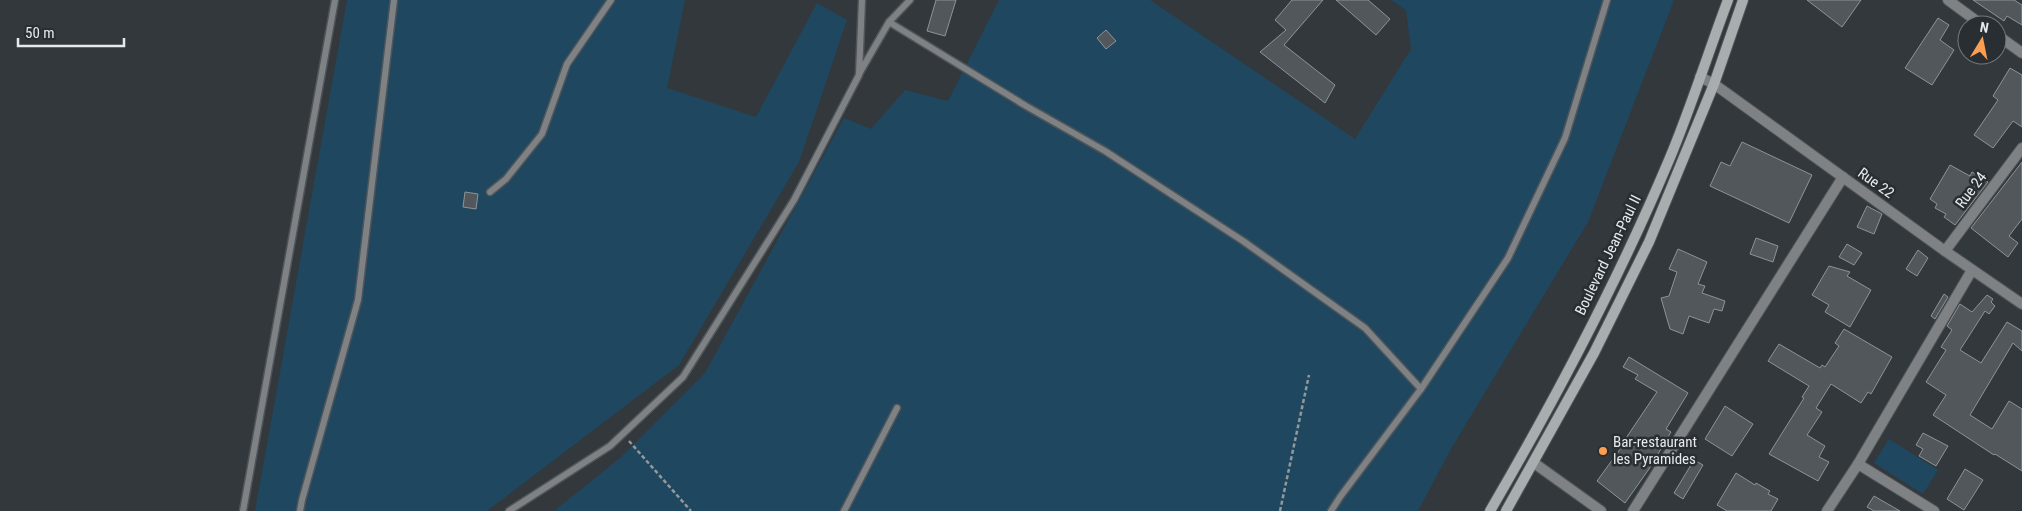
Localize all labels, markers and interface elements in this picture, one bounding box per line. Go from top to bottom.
scale bar [18,15,124,47]
north arrow [1957,15,2007,65]
text: N [1979,19,1990,36]
text: 50 m [25,24,55,42]
street label: Rue 22 [1854,164,1898,202]
street label: Rue 24 [1952,168,1990,212]
street label: Boulevard Jean-Paul II [1571,192,1645,318]
place label: Bar-restaurant les Pyramides [1613,433,1697,468]
marker: Bar-restaurant les Pyramides [1597,445,1609,457]

